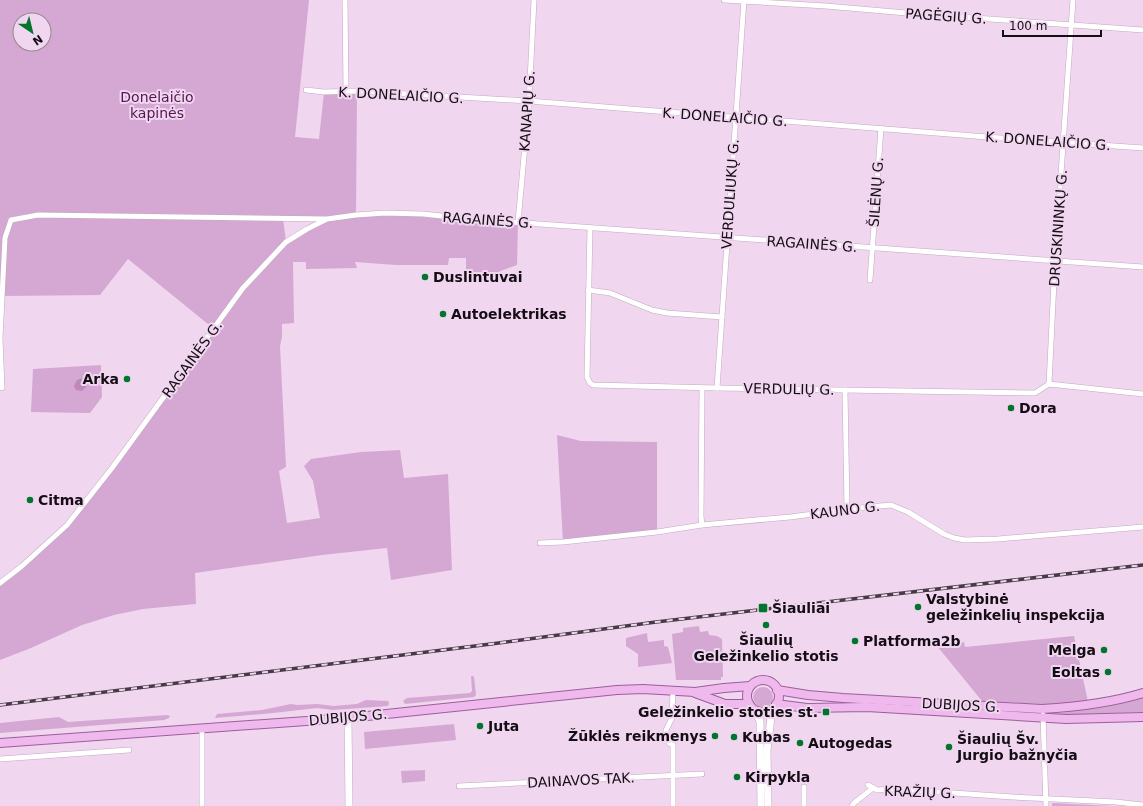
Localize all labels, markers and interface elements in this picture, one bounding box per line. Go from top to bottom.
street label: PAGĖGIŲ G. [905,4,987,27]
north arrow [12,12,52,52]
scale bar [1003,12,1101,38]
text: 100 m [1009,19,1047,33]
text: N [30,32,45,48]
street label: KANAPIŲ G. [516,70,538,152]
street label: K. DONELAIČIO G. [338,83,464,106]
park label: Donelaičio kapinės [120,89,194,121]
street label: K. DONELAIČIO G. [662,104,788,129]
street label: K. DONELAIČIO G. [985,128,1111,153]
street label: VERDULIUKŲ G. [718,138,742,250]
street label: ŠILĖNŲ G. [865,156,886,228]
street label: DRUSKININKŲ G. [1046,169,1070,287]
street label: RAGAINĖS G. [442,208,534,231]
street label: RAGAINĖS G. [766,232,858,255]
place label: Duslintuvai [433,269,523,285]
marker: Duslintuvai [420,272,430,282]
place label: Autoelektrikas [451,306,567,322]
marker: Autoelektrikas [438,309,448,319]
street label: RAGAINĖS G. [158,317,225,401]
place label: Arka [83,371,119,387]
marker: Arka [122,374,132,384]
street label: VERDULIŲ G. [743,380,835,398]
place label: Dora [1019,400,1057,416]
marker: Dora [1006,403,1016,413]
place label: Citma [38,492,84,508]
marker: Citma [25,495,35,505]
street label: KAUNO G. [809,498,881,522]
place label: Valstybinė geležinkelių inspekcija [926,591,1105,623]
place label: Šiauliai [772,599,830,616]
marker: Šiauliai [757,602,769,614]
marker: Valstybinė geležinkelių inspekcija [913,602,923,612]
marker: Šiaulių Geležinkelio stotis [761,620,771,630]
place label: Šiaulių Geležinkelio stotis [693,631,839,664]
place label: Platforma2b [863,633,961,649]
marker: Platforma2b [850,636,860,646]
place label: Melga [1048,642,1096,658]
marker: Melga [1099,645,1109,655]
place label: Eoltas [1052,664,1100,680]
marker: Eoltas [1103,667,1113,677]
street label: DUBIJOS G. [921,695,1001,715]
place label: Geležinkelio stoties st. [638,704,818,720]
street label: DUBIJOS G. [308,706,388,728]
marker: Geležinkelio stoties st. [821,707,831,717]
place label: Juta [487,718,519,734]
marker: Juta [475,721,485,731]
place label: Žūklės reikmenys [568,728,707,744]
place label: Kubas [742,729,790,745]
place label: Šiaulių Šv. Jurgio bažnyčia [956,730,1078,763]
marker: Žūklės reikmenys [710,731,720,741]
marker: Kubas [729,732,739,742]
place label: Autogedas [808,735,892,751]
marker: Autogedas [795,738,805,748]
marker: Šiaulių Šv. Jurgio bažnyčia [944,742,954,752]
street label: DAINAVOS TAK. [527,769,635,791]
place label: Kirpykla [745,769,810,785]
marker: Kirpykla [732,772,742,782]
street label: KRAŽIŲ G. [884,782,956,801]

